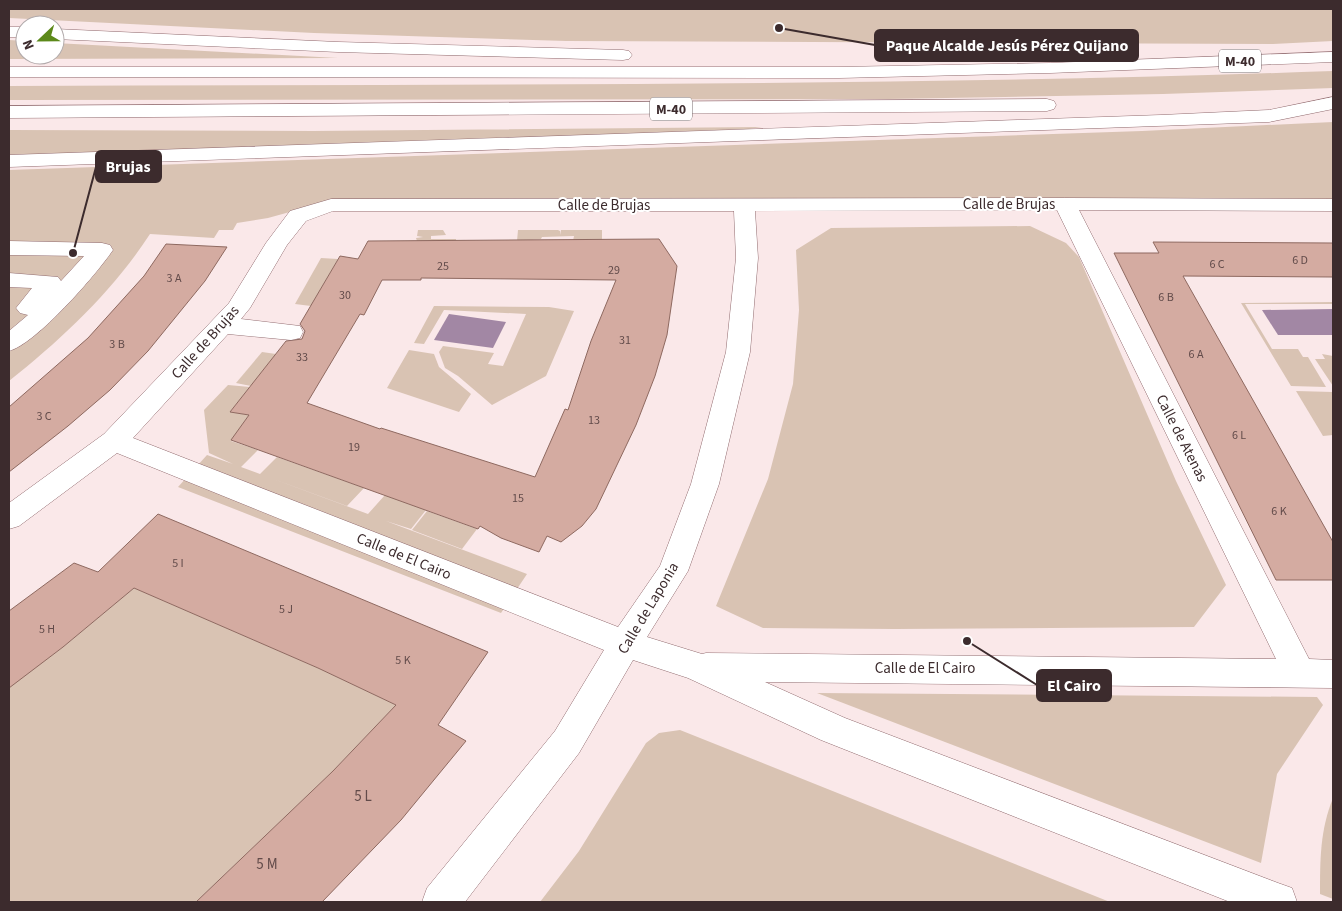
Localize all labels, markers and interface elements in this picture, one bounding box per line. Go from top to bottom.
north arrow [15,15,65,65]
callout: Paque Alcalde Jesús Pérez Quijano [875,30,1138,61]
text: Paque Alcalde Jesús Pérez Quijano [886,35,1128,57]
text: N [18,36,40,53]
road number: M-40 [1219,49,1261,72]
road number: M-40 [650,98,692,120]
callout: Brujas [96,151,161,182]
text: Brujas [105,156,151,178]
street label: Calle de Brujas [963,194,1055,215]
street label: Calle de Brujas [558,195,650,216]
house number: 6 D [1292,252,1308,269]
house number: 6 C [1209,256,1225,273]
house number: 25 [437,258,449,275]
house number: 29 [608,262,620,279]
house number: 3 A [167,270,182,287]
house number: 30 [339,287,351,304]
house number: 6 B [1158,289,1174,306]
street label: Calle de Brujas [167,301,244,384]
house number: 31 [619,332,631,349]
house number: 3 B [109,336,125,353]
house number: 6 A [1189,346,1204,363]
house number: 33 [296,349,308,366]
street label: Calle de Atenas [1151,391,1213,485]
house number: 3 C [36,408,52,425]
house number: 13 [588,412,600,429]
house number: 6 L [1232,427,1246,444]
house number: 19 [348,439,360,456]
house number: 15 [512,490,524,507]
house number: 6 K [1271,503,1287,520]
street label: Calle de El Cairo [353,528,454,585]
house number: 5 I [172,555,184,572]
street label: Calle de Laponia [613,558,684,658]
house number: 5 J [279,601,293,618]
house number: 5 H [39,621,55,638]
house number: 5 K [395,652,411,669]
street label: Calle de El Cairo [875,658,975,679]
callout: El Cairo [1037,670,1111,701]
text: El Cairo [1047,675,1101,697]
house number: 5 L [354,786,372,807]
house number: 5 M [256,854,278,875]

